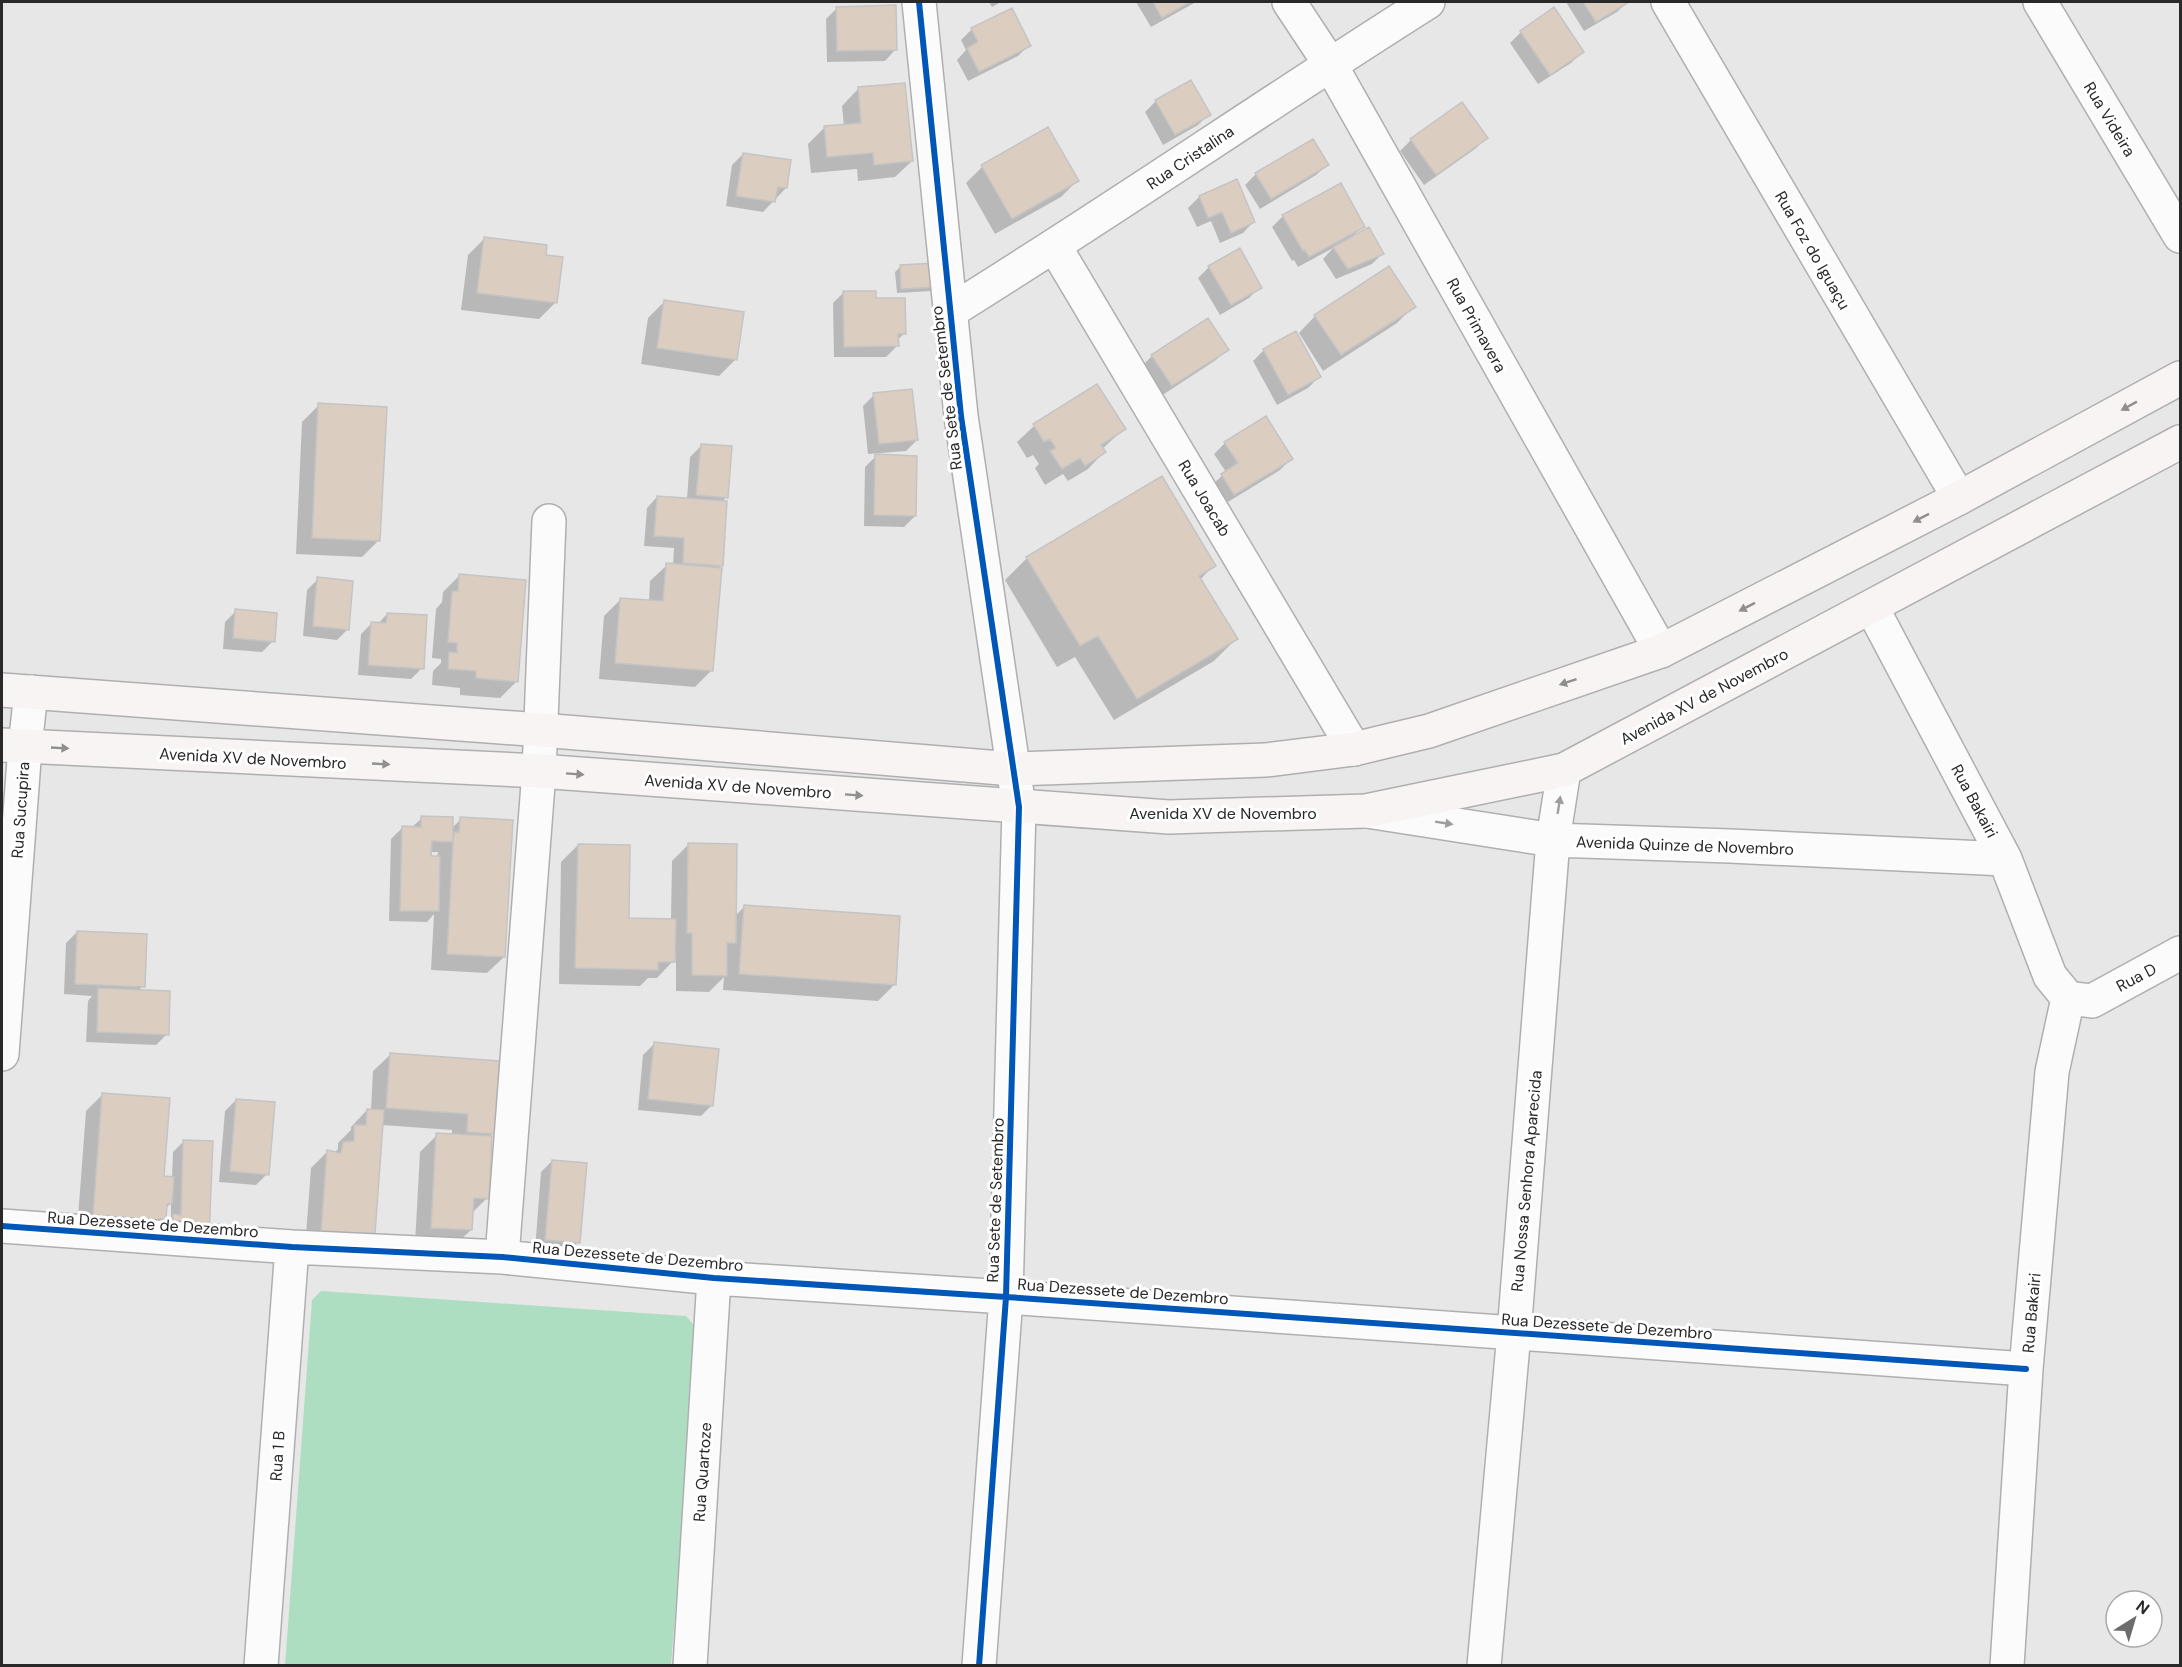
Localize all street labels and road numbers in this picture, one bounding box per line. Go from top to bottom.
street label: Rua Videira [2079,78,2140,161]
street label: Rua Cristalina [1143,121,1238,194]
street label: Rua Foz do Iguaçu [1770,187,1855,313]
street label: Rua Primavera [1442,274,1511,376]
street label: Rua Sete de Setembro [926,305,967,471]
street label: Rua Joacab [1173,456,1236,540]
street label: Avenida XV de Novembro [1616,643,1792,750]
street label: Avenida XV de Novembro [159,743,347,774]
street label: Rua Sucupira [7,761,34,859]
street label: Rua Bakairi [1946,761,2003,842]
street label: Avenida XV de Novembro [644,769,832,804]
street label: Avenida XV de Novembro [1129,803,1317,824]
street label: Avenida Quinze de Novembro [1576,831,1794,860]
street label: Rua D [2112,958,2160,997]
street label: Rua Nossa Senhora Aparecida [1506,1069,1547,1293]
street label: Rua Sete de Setembro [982,1117,1009,1283]
street label: Rua Dezessete de Dezembro [47,1207,259,1242]
street label: Rua Dezessete de Dezembro [532,1237,744,1276]
street label: Rua Bakairi [2018,1272,2045,1354]
street label: Rua Dezessete de Dezembro [1017,1274,1229,1309]
street label: Rua Dezessete de Dezembro [1501,1309,1713,1344]
street label: Rua Quartoze [689,1422,716,1523]
street label: Rua 1 B [265,1430,290,1482]

